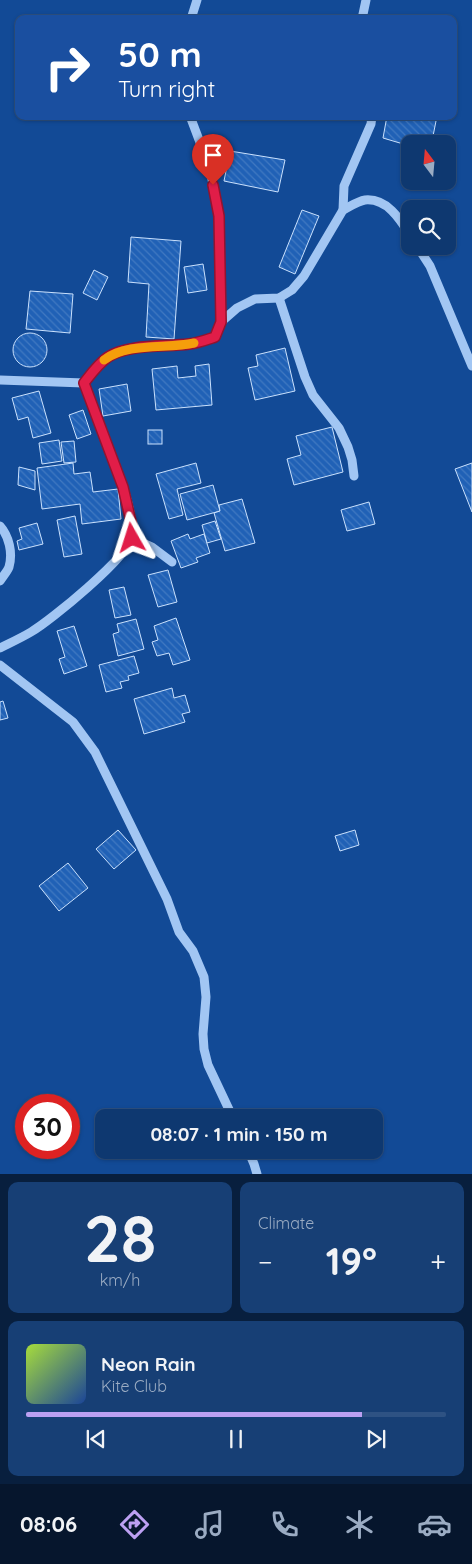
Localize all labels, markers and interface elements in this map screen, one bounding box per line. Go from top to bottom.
text: 50 m [118,32,202,76]
icon: right [35,35,100,100]
text: Turn right [118,75,215,103]
pin [192,134,234,185]
north arrow [401,135,456,190]
map controls [401,135,456,255]
icon: arrive [199,141,227,169]
button: search [401,200,456,255]
position arrow [105,511,157,563]
speed limit sign: 30 [15,1094,80,1159]
text: 08:07 · 1 min · 150 m [150,1122,328,1146]
text: 28 [84,1197,156,1278]
text: Climate [258,1213,314,1233]
text: 19° [326,1237,377,1285]
text: − [258,1244,273,1279]
text: + [430,1244,446,1279]
text: km/h [100,1270,140,1290]
text: Neon Rain [101,1352,196,1376]
text: Kite Club [101,1376,167,1396]
icon: previous [82,1425,110,1453]
icon: pause [222,1425,250,1453]
icon: next [362,1425,390,1453]
icon: directions [117,1507,152,1542]
icon: music [192,1507,227,1542]
icon: phone [267,1507,302,1542]
icon: climate [342,1507,377,1542]
icon: car [417,1507,452,1542]
text: 08:06 [20,1510,77,1538]

